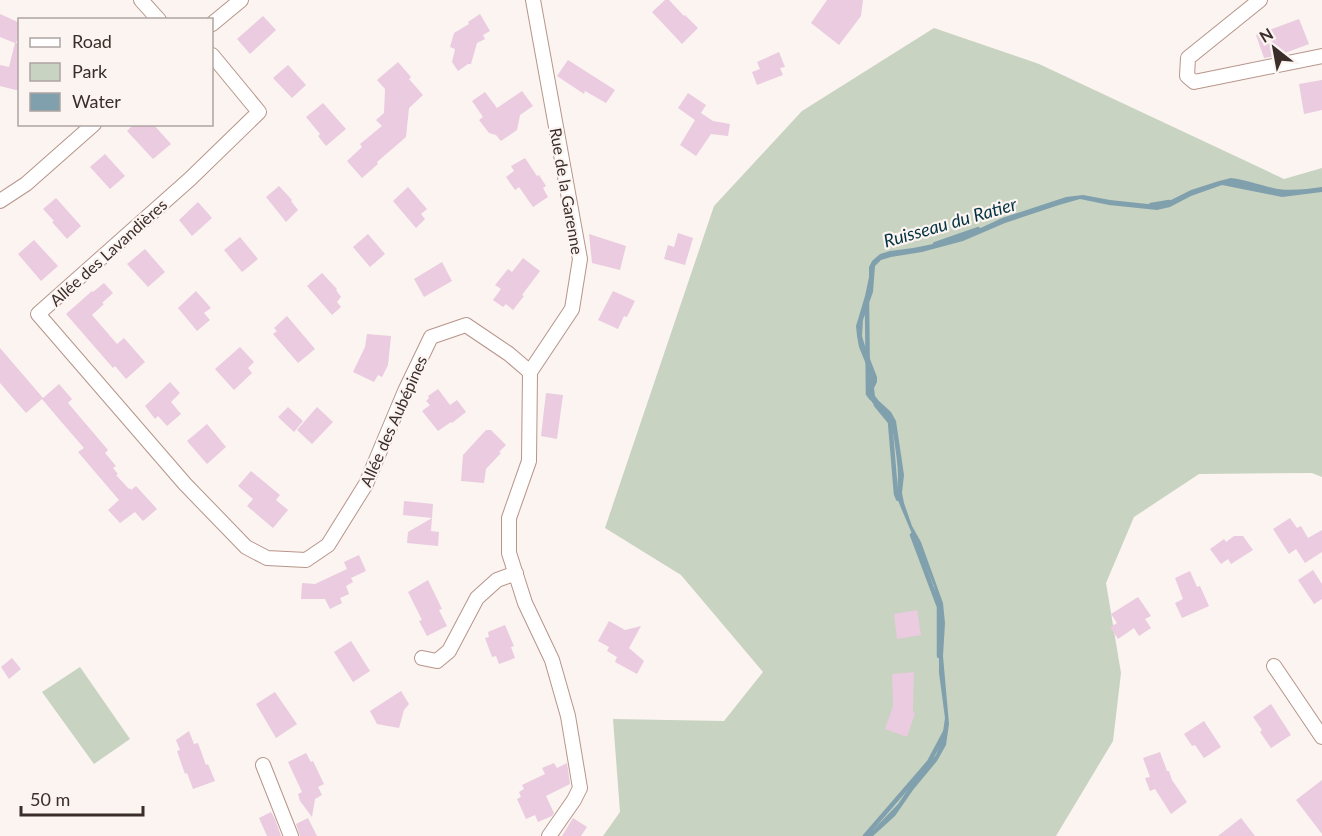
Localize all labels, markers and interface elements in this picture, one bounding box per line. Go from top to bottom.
legend [18,18,213,126]
north arrow [1244,18,1304,78]
text: N [1256,23,1276,46]
text: Road [72,30,112,52]
text: Park [72,60,108,82]
text: Water [72,90,121,112]
street label: Rue de la Garenne [547,126,587,256]
water label: Ruisseau du Ratier [881,192,1020,252]
street label: Allée des Lavandières [46,194,170,310]
street label: Allée des Aubépines [356,353,430,489]
scale bar [21,779,142,817]
text: 50 m [30,788,70,810]

